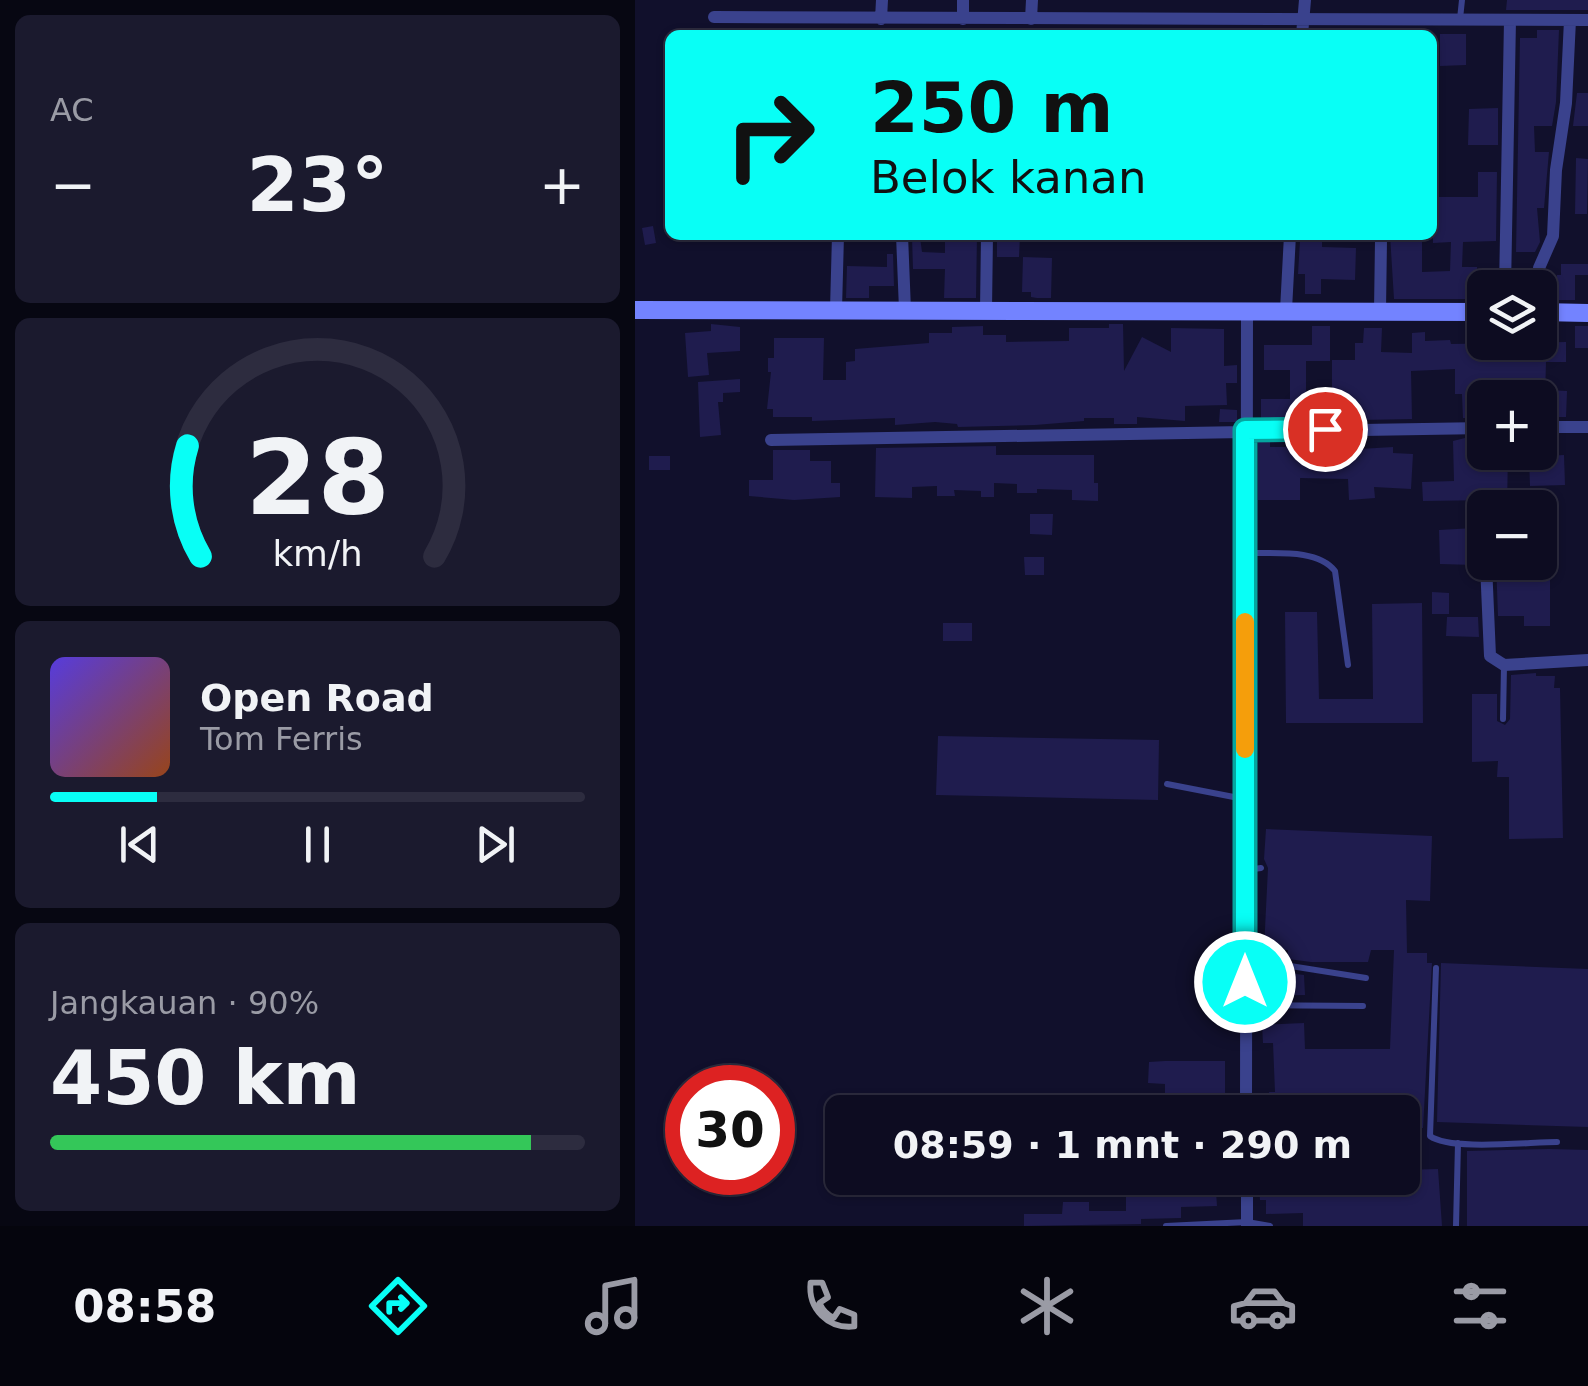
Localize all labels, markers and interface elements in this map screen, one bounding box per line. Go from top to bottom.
text: 250 m [870,67,1113,149]
icon: right [705,70,835,200]
text: AC [50,91,94,129]
text: 23° [247,141,388,229]
text: Belok kanan [870,151,1146,204]
text: − [50,153,96,217]
text: + [539,153,585,217]
map controls [1467,270,1557,580]
button: layers [1467,270,1557,360]
button: + [1467,380,1557,470]
pin [1283,387,1368,472]
icon: arrive [1298,402,1353,457]
text: 28 [245,417,390,539]
button: − [1467,490,1557,580]
text: km/h [272,533,363,574]
text: Open Road [200,676,434,720]
text: Tom Ferris [200,720,363,758]
icon: previous [112,817,167,872]
icon: pause [290,817,345,872]
icon: next [468,817,523,872]
position arrow [1193,930,1297,1034]
text: Jangkauan · 90% [50,984,319,1022]
text: 450 km [50,1034,361,1122]
speed limit sign: 30 [665,1065,795,1195]
text: 08:59 · 1 mnt · 290 m [893,1123,1352,1167]
icon: directions [363,1271,433,1341]
icon: music [579,1271,649,1341]
icon: phone [796,1271,866,1341]
icon: climate [1012,1271,1082,1341]
icon: car [1228,1271,1298,1341]
icon: filters [1445,1271,1515,1341]
text: 08:58 [73,1280,216,1333]

